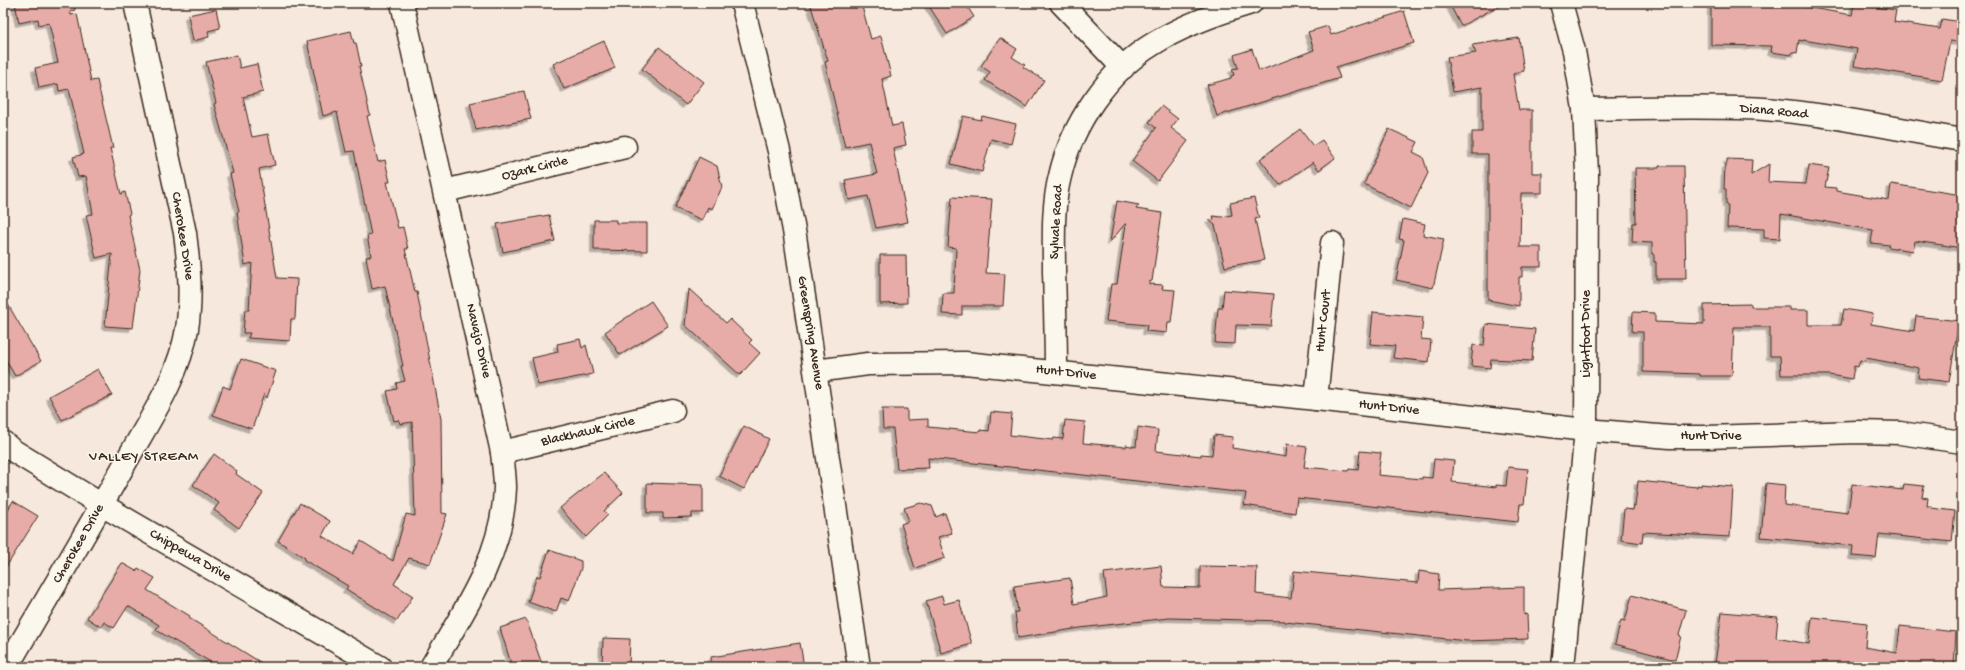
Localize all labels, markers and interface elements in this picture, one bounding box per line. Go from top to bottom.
street label: Diana Road [1738,100,1811,124]
street label: Ozark Circle [500,152,571,185]
street label: Sylvale Road [1047,183,1068,260]
street label: Cherokee Drive [167,191,197,282]
street label: Greenspring Avenue [793,275,828,392]
street label: Hunt Court [1312,288,1336,353]
street label: Lightfoot Drive [1578,289,1595,378]
street label: Navajo Drive [461,302,495,381]
street label: Hunt Drive [1035,361,1098,385]
street label: Hunt Drive [1358,396,1421,420]
street label: Blackhawk Circle [539,413,637,451]
street label: Hunt Drive [1681,428,1742,445]
district label: VALLEY STREAM [88,448,199,466]
street label: Cherokee Drive [49,501,109,587]
street label: Chippewa Drive [146,526,235,587]

